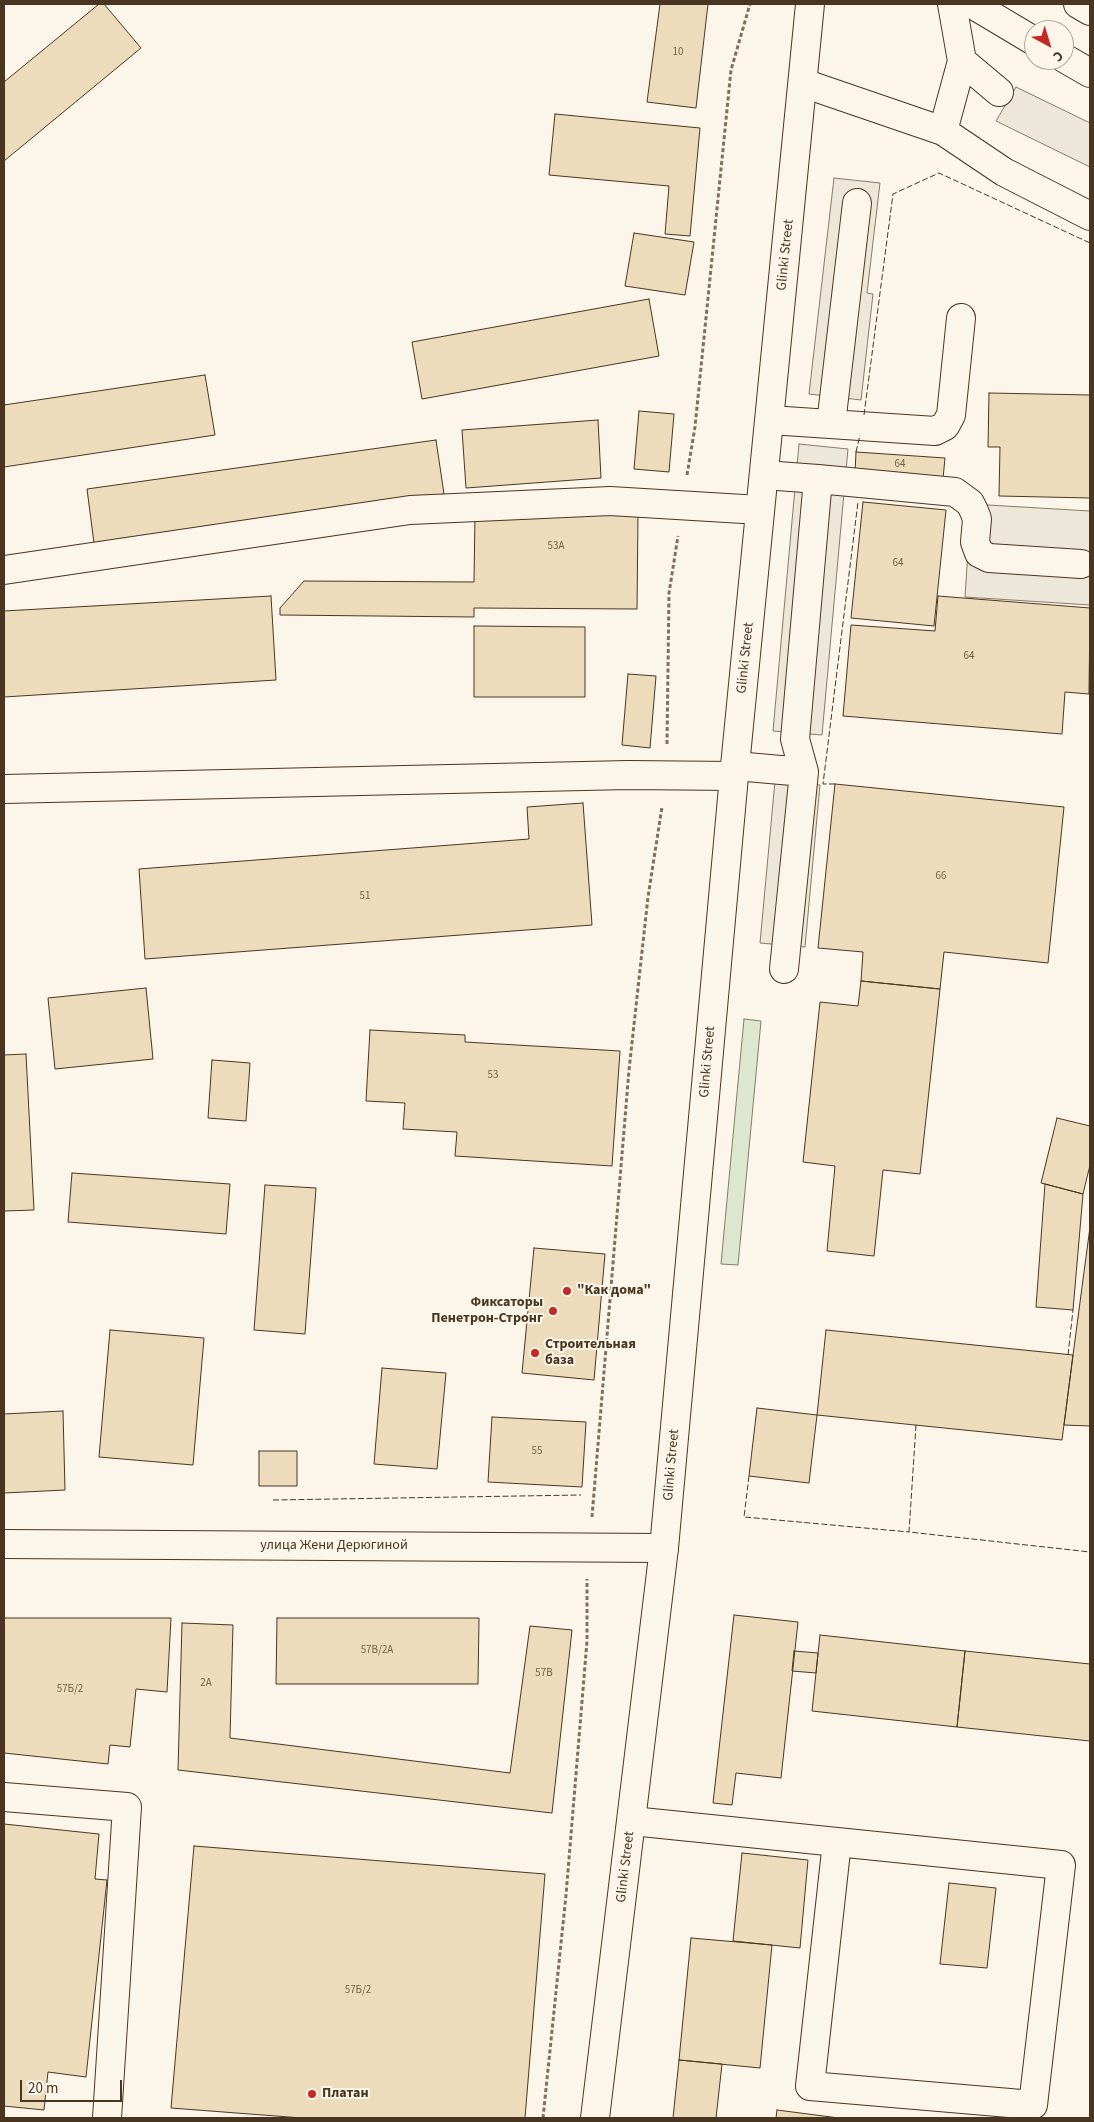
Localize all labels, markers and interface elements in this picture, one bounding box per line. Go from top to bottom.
north arrow [1024,20,1074,70]
house number: 10 [673,46,683,60]
text: С [1048,46,1067,66]
street label: Glinki Street [774,219,798,291]
house number: 64 [895,458,905,472]
house number: 53А [548,540,564,554]
house number: 64 [893,557,903,571]
street label: Glinki Street [734,622,758,694]
house number: 64 [964,650,974,664]
house number: 66 [936,870,946,884]
house number: 51 [360,890,370,904]
street label: Glinki Street [697,1026,719,1098]
house number: 53 [488,1069,498,1083]
place label: "Как дома" [577,1283,651,1299]
marker: "Как дома" [561,1285,573,1297]
place label: Фиксаторы Пенетрон-Стронг [431,1295,543,1328]
marker: Фиксаторы Пенетрон-Стронг [547,1305,559,1317]
place label: Строительная база [545,1337,636,1370]
marker: Строительная база [529,1347,541,1359]
street label: Glinki Street [661,1429,683,1501]
house number: 55 [532,1445,542,1459]
street label: улица Жени Дерюгиной [260,1538,408,1554]
house number: 57В/2А [361,1644,393,1658]
house number: 57В [535,1667,553,1681]
house number: 2А [200,1677,212,1691]
house number: 57Б/2 [57,1683,83,1697]
street label: Glinki Street [613,1830,639,1904]
house number: 57Б/2 [345,1984,371,1998]
scale bar [22,2070,125,2102]
text: 20 m [28,2078,58,2099]
place label: Платан [322,2086,369,2102]
marker: Платан [306,2088,318,2100]

